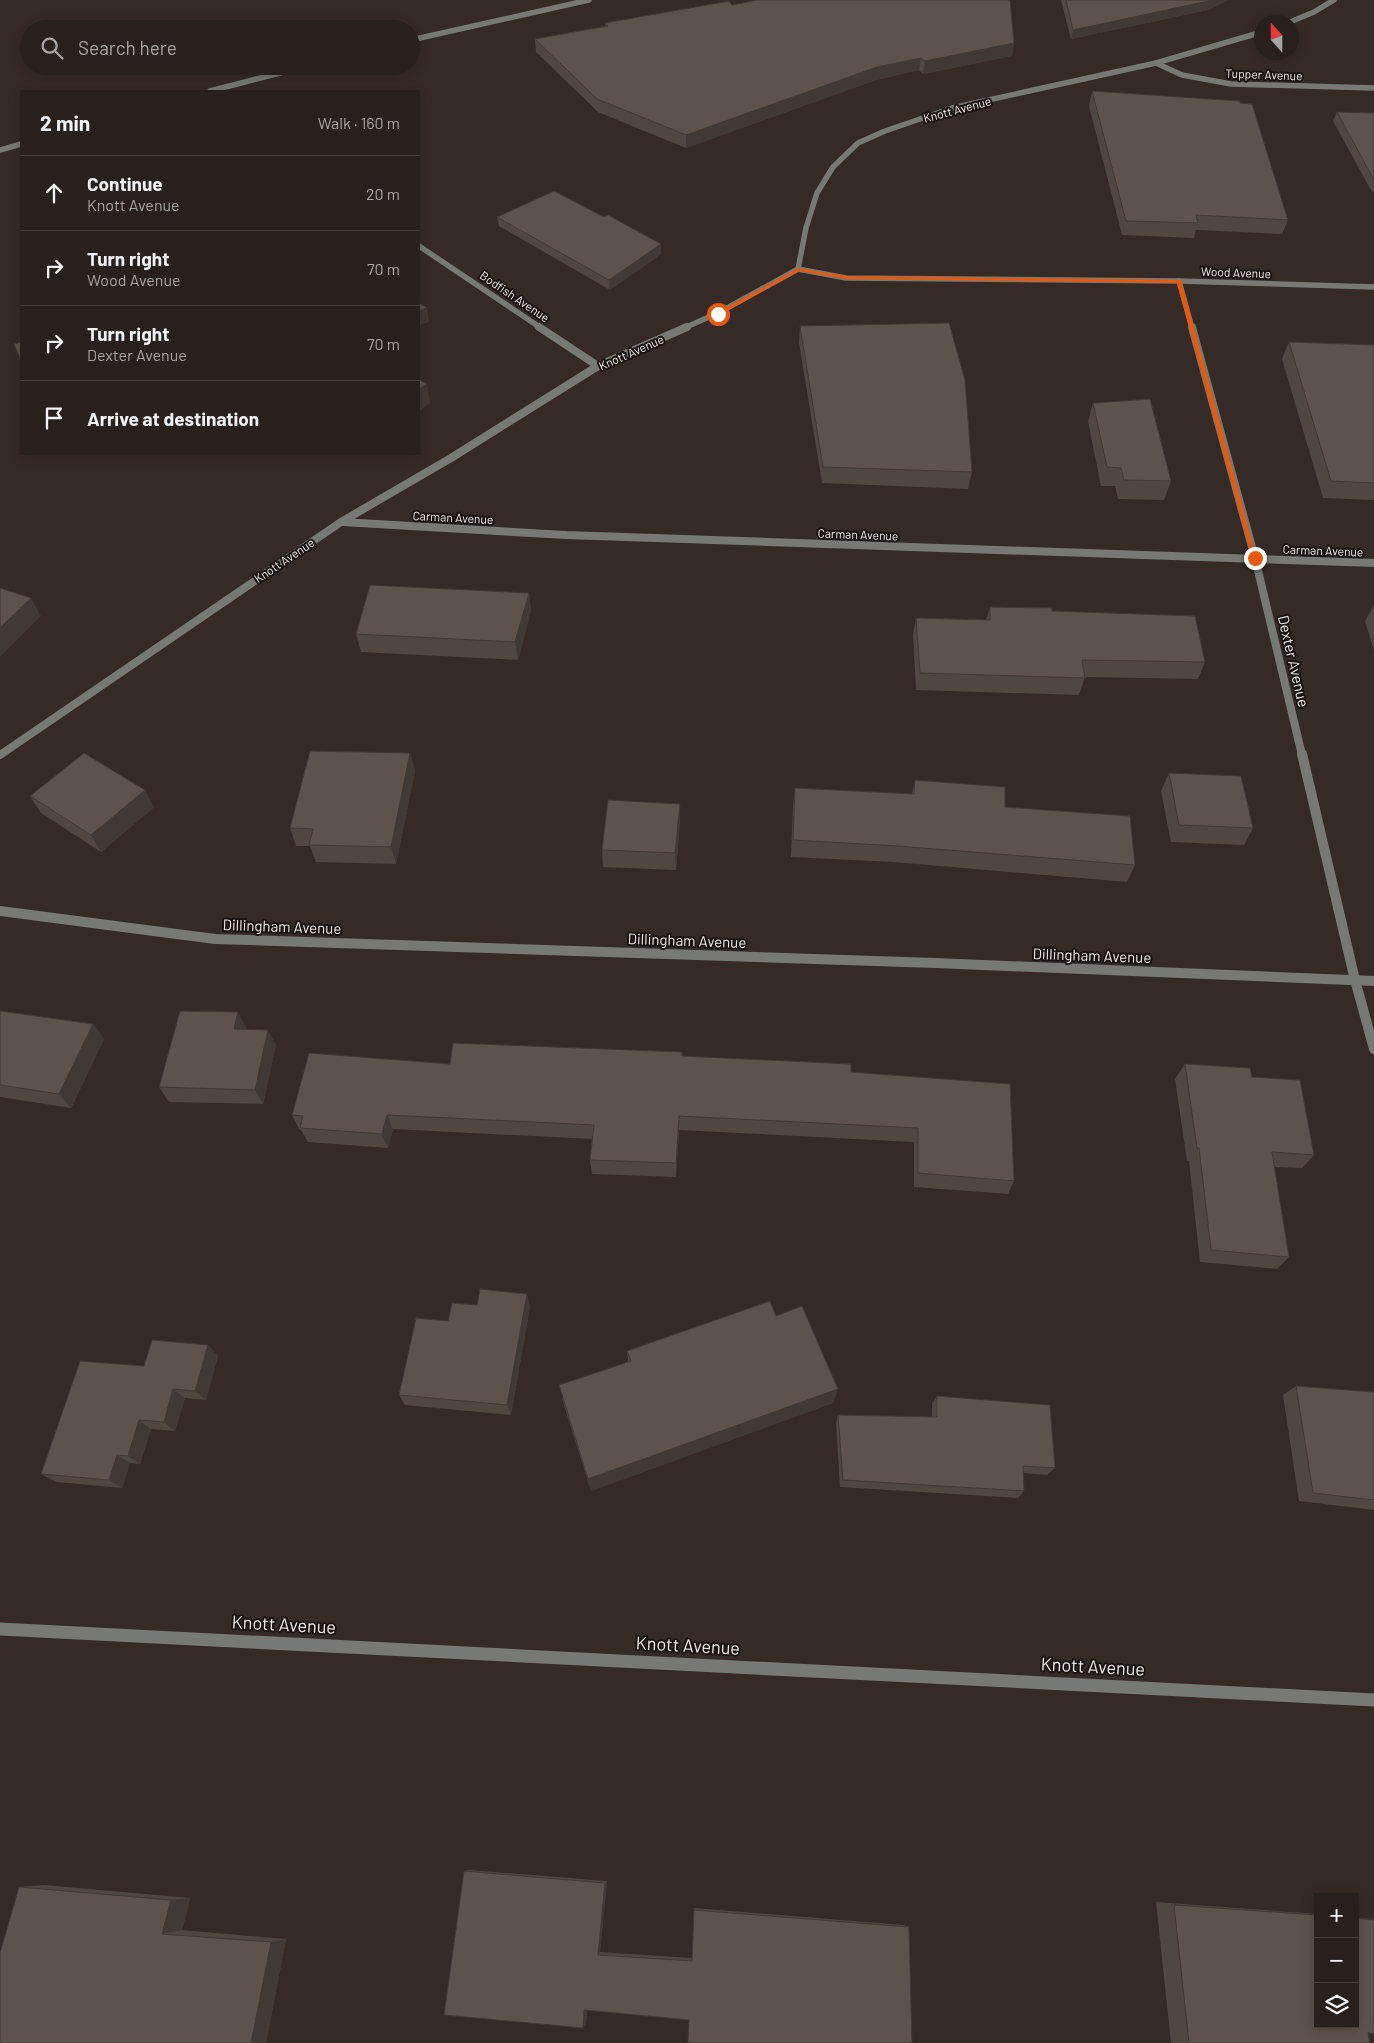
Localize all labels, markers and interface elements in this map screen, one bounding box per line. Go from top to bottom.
north arrow [1254,15,1299,60]
search box [20,20,420,75]
icon: search [38,34,66,62]
text: Search here [78,36,177,59]
street label: Tupper Avenue [1225,66,1303,82]
street label: Knott Avenue [922,93,992,125]
text: 2 min [40,110,90,135]
text: Walk · 160 m [318,113,400,132]
text: Continue [87,172,163,195]
icon: ahead [40,179,68,207]
text: 20 m [366,184,400,203]
text: Knott Avenue [87,195,180,214]
text: Turn right [87,247,169,270]
icon: right [40,254,68,282]
text: 70 m [367,259,400,278]
street label: Wood Avenue [1201,264,1271,280]
street label: Bodfish Avenue [478,268,552,324]
text: Wood Avenue [87,270,181,289]
route start [707,303,730,326]
text: Turn right [87,322,169,345]
icon: right [40,329,68,357]
street label: Knott Avenue [596,331,666,373]
text: 70 m [367,334,400,353]
text: Dexter Avenue [87,345,187,364]
icon: arrive [40,404,68,432]
text: Arrive at destination [87,407,259,430]
street label: Carman Avenue [412,508,494,526]
street label: Carman Avenue [817,526,899,542]
street label: Knott Avenue [251,535,317,585]
street label: Carman Avenue [1282,542,1364,558]
route end [1244,547,1267,570]
street label: Dexter Avenue [1275,613,1313,709]
street label: Dillingham Avenue [222,915,342,937]
street label: Dillingham Avenue [627,929,747,951]
street label: Dillingham Avenue [1032,944,1152,966]
street label: Knott Avenue [231,1610,337,1638]
street label: Knott Avenue [635,1631,741,1659]
street label: Knott Avenue [1040,1652,1146,1680]
map controls [1314,1893,1359,2028]
button: + [1314,1893,1359,1938]
button: − [1314,1938,1359,1983]
button: layers [1314,1983,1359,2028]

